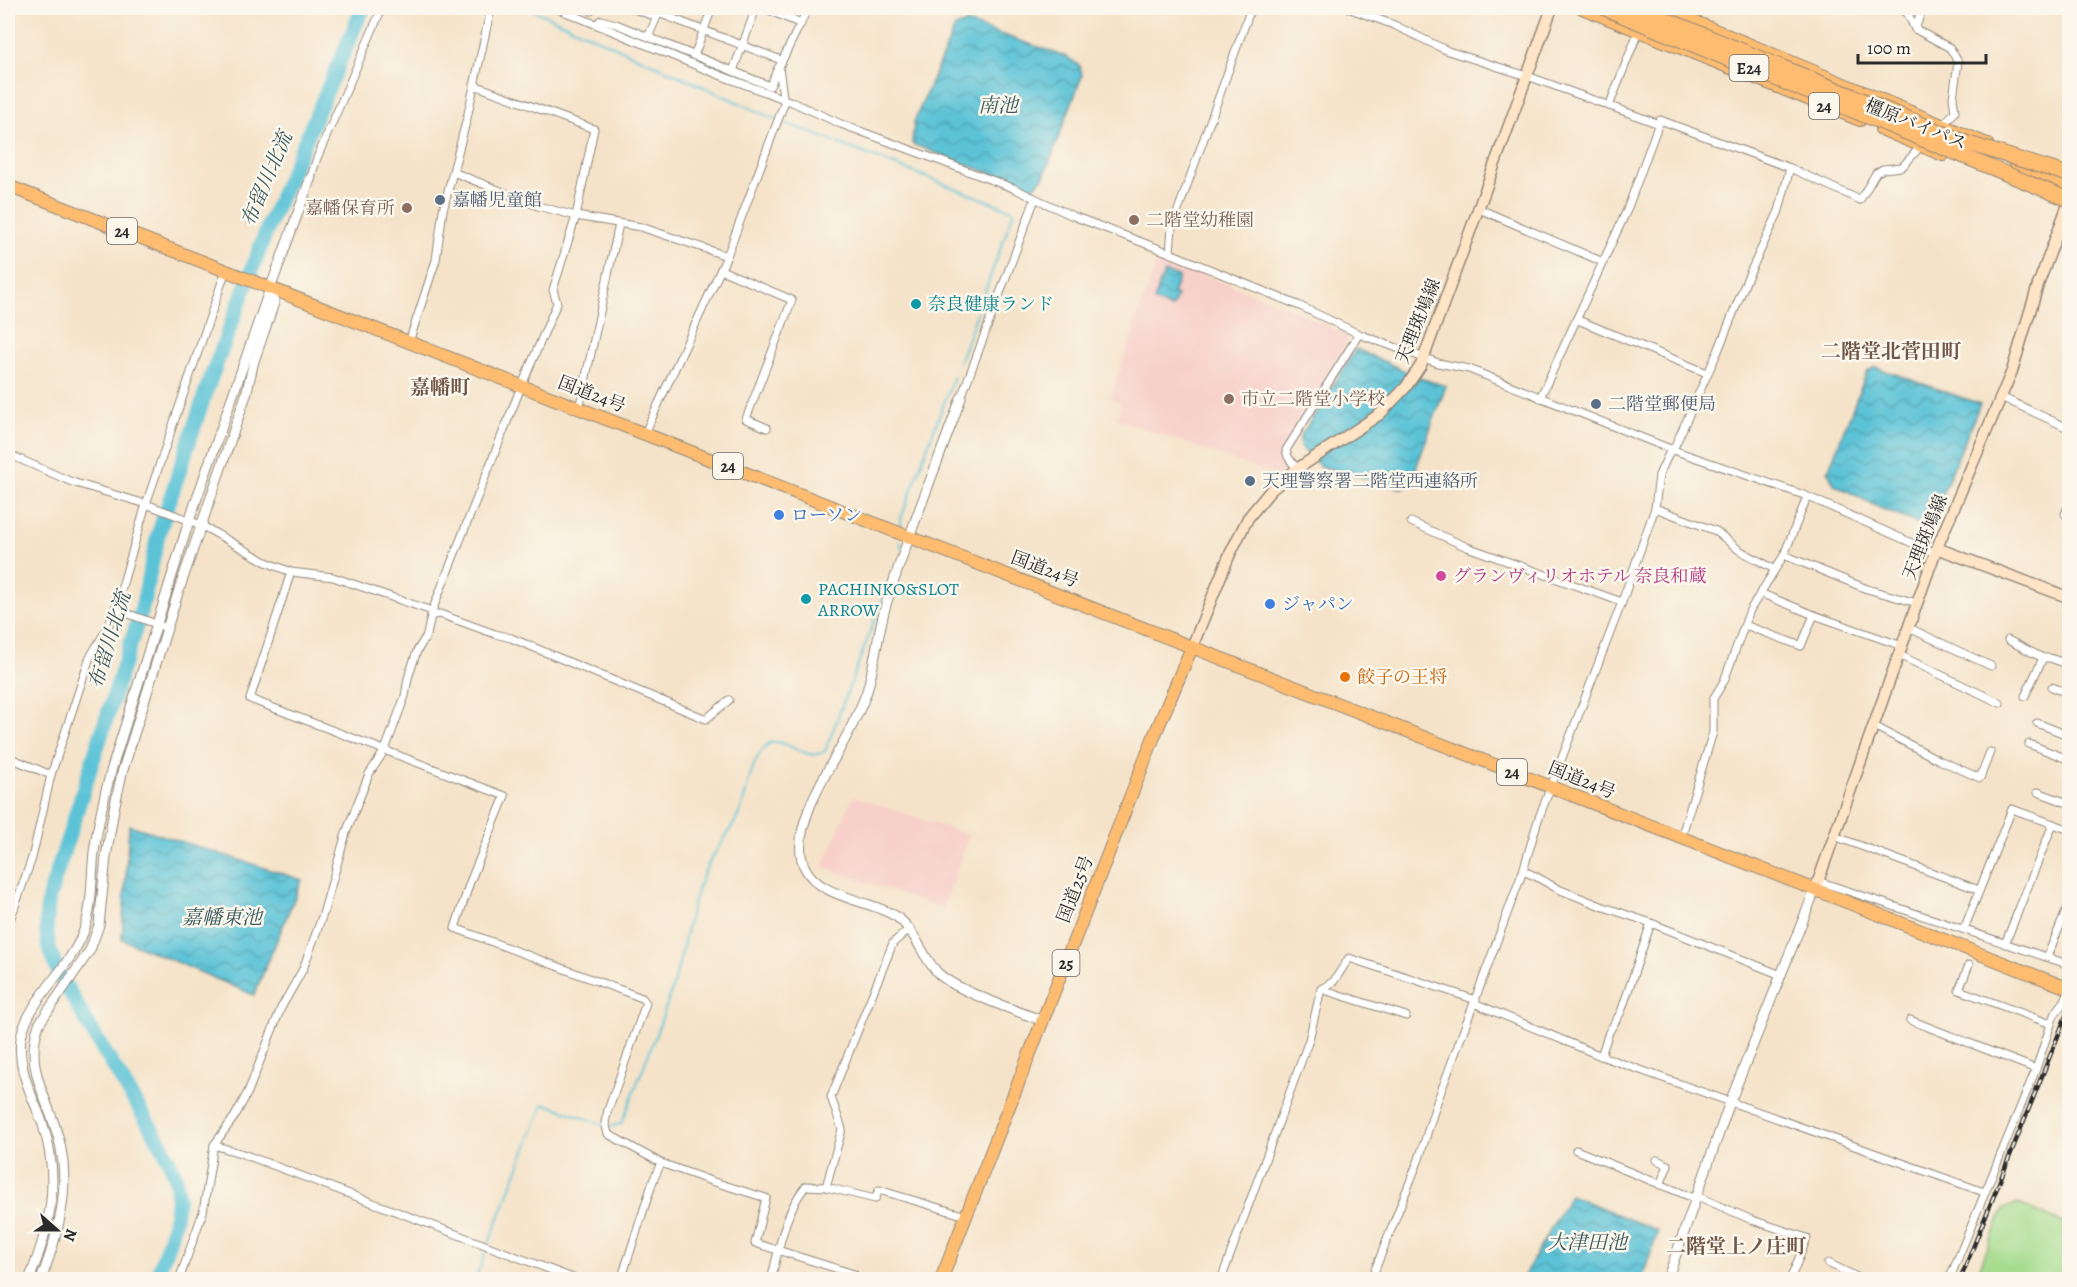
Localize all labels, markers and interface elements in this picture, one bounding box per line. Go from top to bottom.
scale bar [1858,27,1986,65]
text: 100 m [1867,36,1911,60]
road number: E24 [1730,55,1768,81]
water label: 南池 [978,92,1020,119]
road number: 24 [1809,93,1839,119]
street label: 橿原バイパス [1862,93,1970,155]
water label: 布留川北流 [234,125,300,230]
place label: 嘉幡児童館 [452,188,542,212]
marker: 嘉幡児童館 [433,193,447,207]
place label: 嘉幡保育所 [305,196,395,220]
marker: 嘉幡保育所 [400,201,414,215]
place label: 二階堂幼稚園 [1146,208,1254,232]
marker: 二階堂幼稚園 [1127,213,1141,227]
road number: 24 [107,218,137,244]
street label: 天理斑鳩線 [1390,275,1446,367]
place label: 奈良健康ランド [928,292,1054,316]
marker: 奈良健康ランド [909,297,923,311]
district label: 二階堂北菅田町 [1821,338,1962,365]
street label: 国道24号 [555,370,629,418]
district label: 嘉幡町 [410,374,471,401]
place label: 市立二階堂小学校 [1241,387,1385,411]
marker: 市立二階堂小学校 [1222,392,1236,406]
place label: 二階堂郵便局 [1608,392,1716,416]
marker: 二階堂郵便局 [1589,397,1603,411]
road number: 24 [713,453,743,479]
place label: 天理警察署二階堂西連絡所 [1262,469,1478,493]
marker: 天理警察署二階堂西連絡所 [1243,474,1257,488]
street label: 天理斑鳩線 [1897,491,1953,583]
place label: ローソン [791,503,862,527]
marker: ローソン [772,508,786,522]
street label: 国道24号 [1008,545,1082,593]
place label: グランヴィリオホテル 奈良和蔵 [1453,564,1706,588]
marker: グランヴィリオホテル 奈良和蔵 [1434,569,1448,583]
place label: PACHINKO&SLOT ARROW [817,577,959,622]
water label: 布留川北流 [82,586,138,692]
marker: PACHINKO&SLOT ARROW [799,592,813,606]
place label: ジャパン [1282,592,1354,616]
marker: ジャパン [1263,597,1277,611]
place label: 餃子の王将 [1357,665,1447,689]
marker: 餃子の王将 [1338,670,1352,684]
street label: 国道24号 [1545,756,1619,804]
road number: 24 [1497,759,1527,785]
street label: 国道25号 [1051,852,1099,926]
water label: 嘉幡東池 [182,904,264,931]
road number: 25 [1052,950,1080,976]
north arrow [27,1200,87,1260]
text: N [58,1226,82,1245]
water label: 大津田池 [1547,1229,1629,1256]
district label: 二階堂上ノ庄町 [1666,1233,1807,1260]

